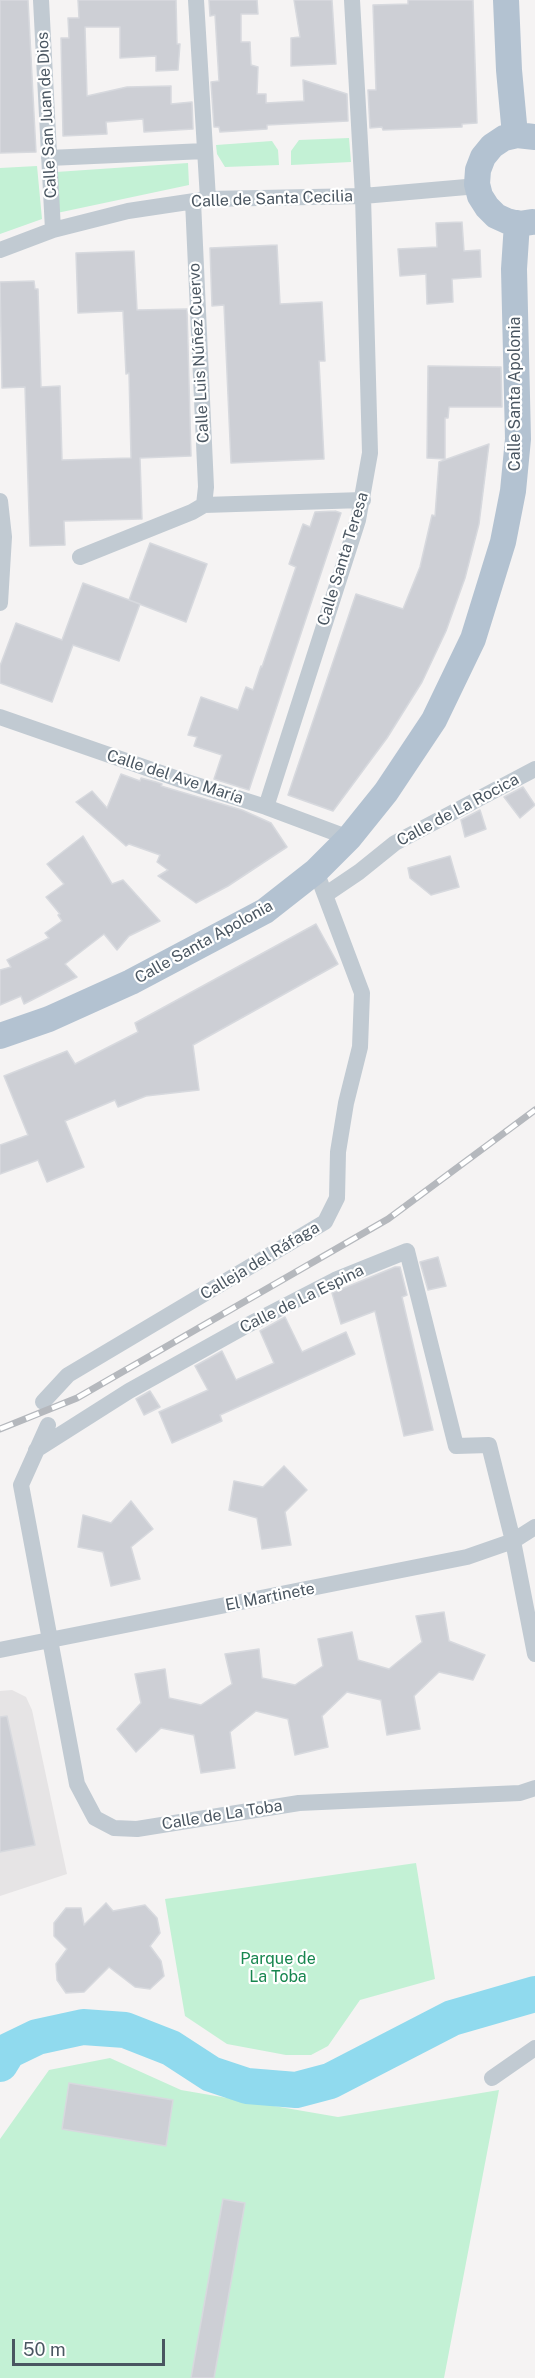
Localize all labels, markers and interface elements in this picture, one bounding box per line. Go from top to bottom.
street label: Calle San Juan de Dios [33,31,61,199]
street label: Calle de Santa Cecilia [191,187,353,211]
street label: Calle Luis Núñez Cuervo [185,262,213,444]
street label: Calle Santa Apolonia [505,317,525,471]
street label: Calle Santa Teresa [314,490,372,628]
street label: Calle del Ave María [104,746,246,808]
street label: Calle de La Rocica [394,770,522,850]
street label: Calle Santa Apolonia [132,896,276,988]
street label: Calleja del Ráfaga [197,1218,323,1304]
street label: Calle de La Espina [237,1261,367,1337]
street label: El Martinete [224,1579,316,1615]
street label: Calle de La Toba [160,1796,284,1834]
park label: Parque de La Toba [240,1949,316,1987]
scale bar [15,2327,168,2365]
text: 50 m [23,2339,66,2360]

